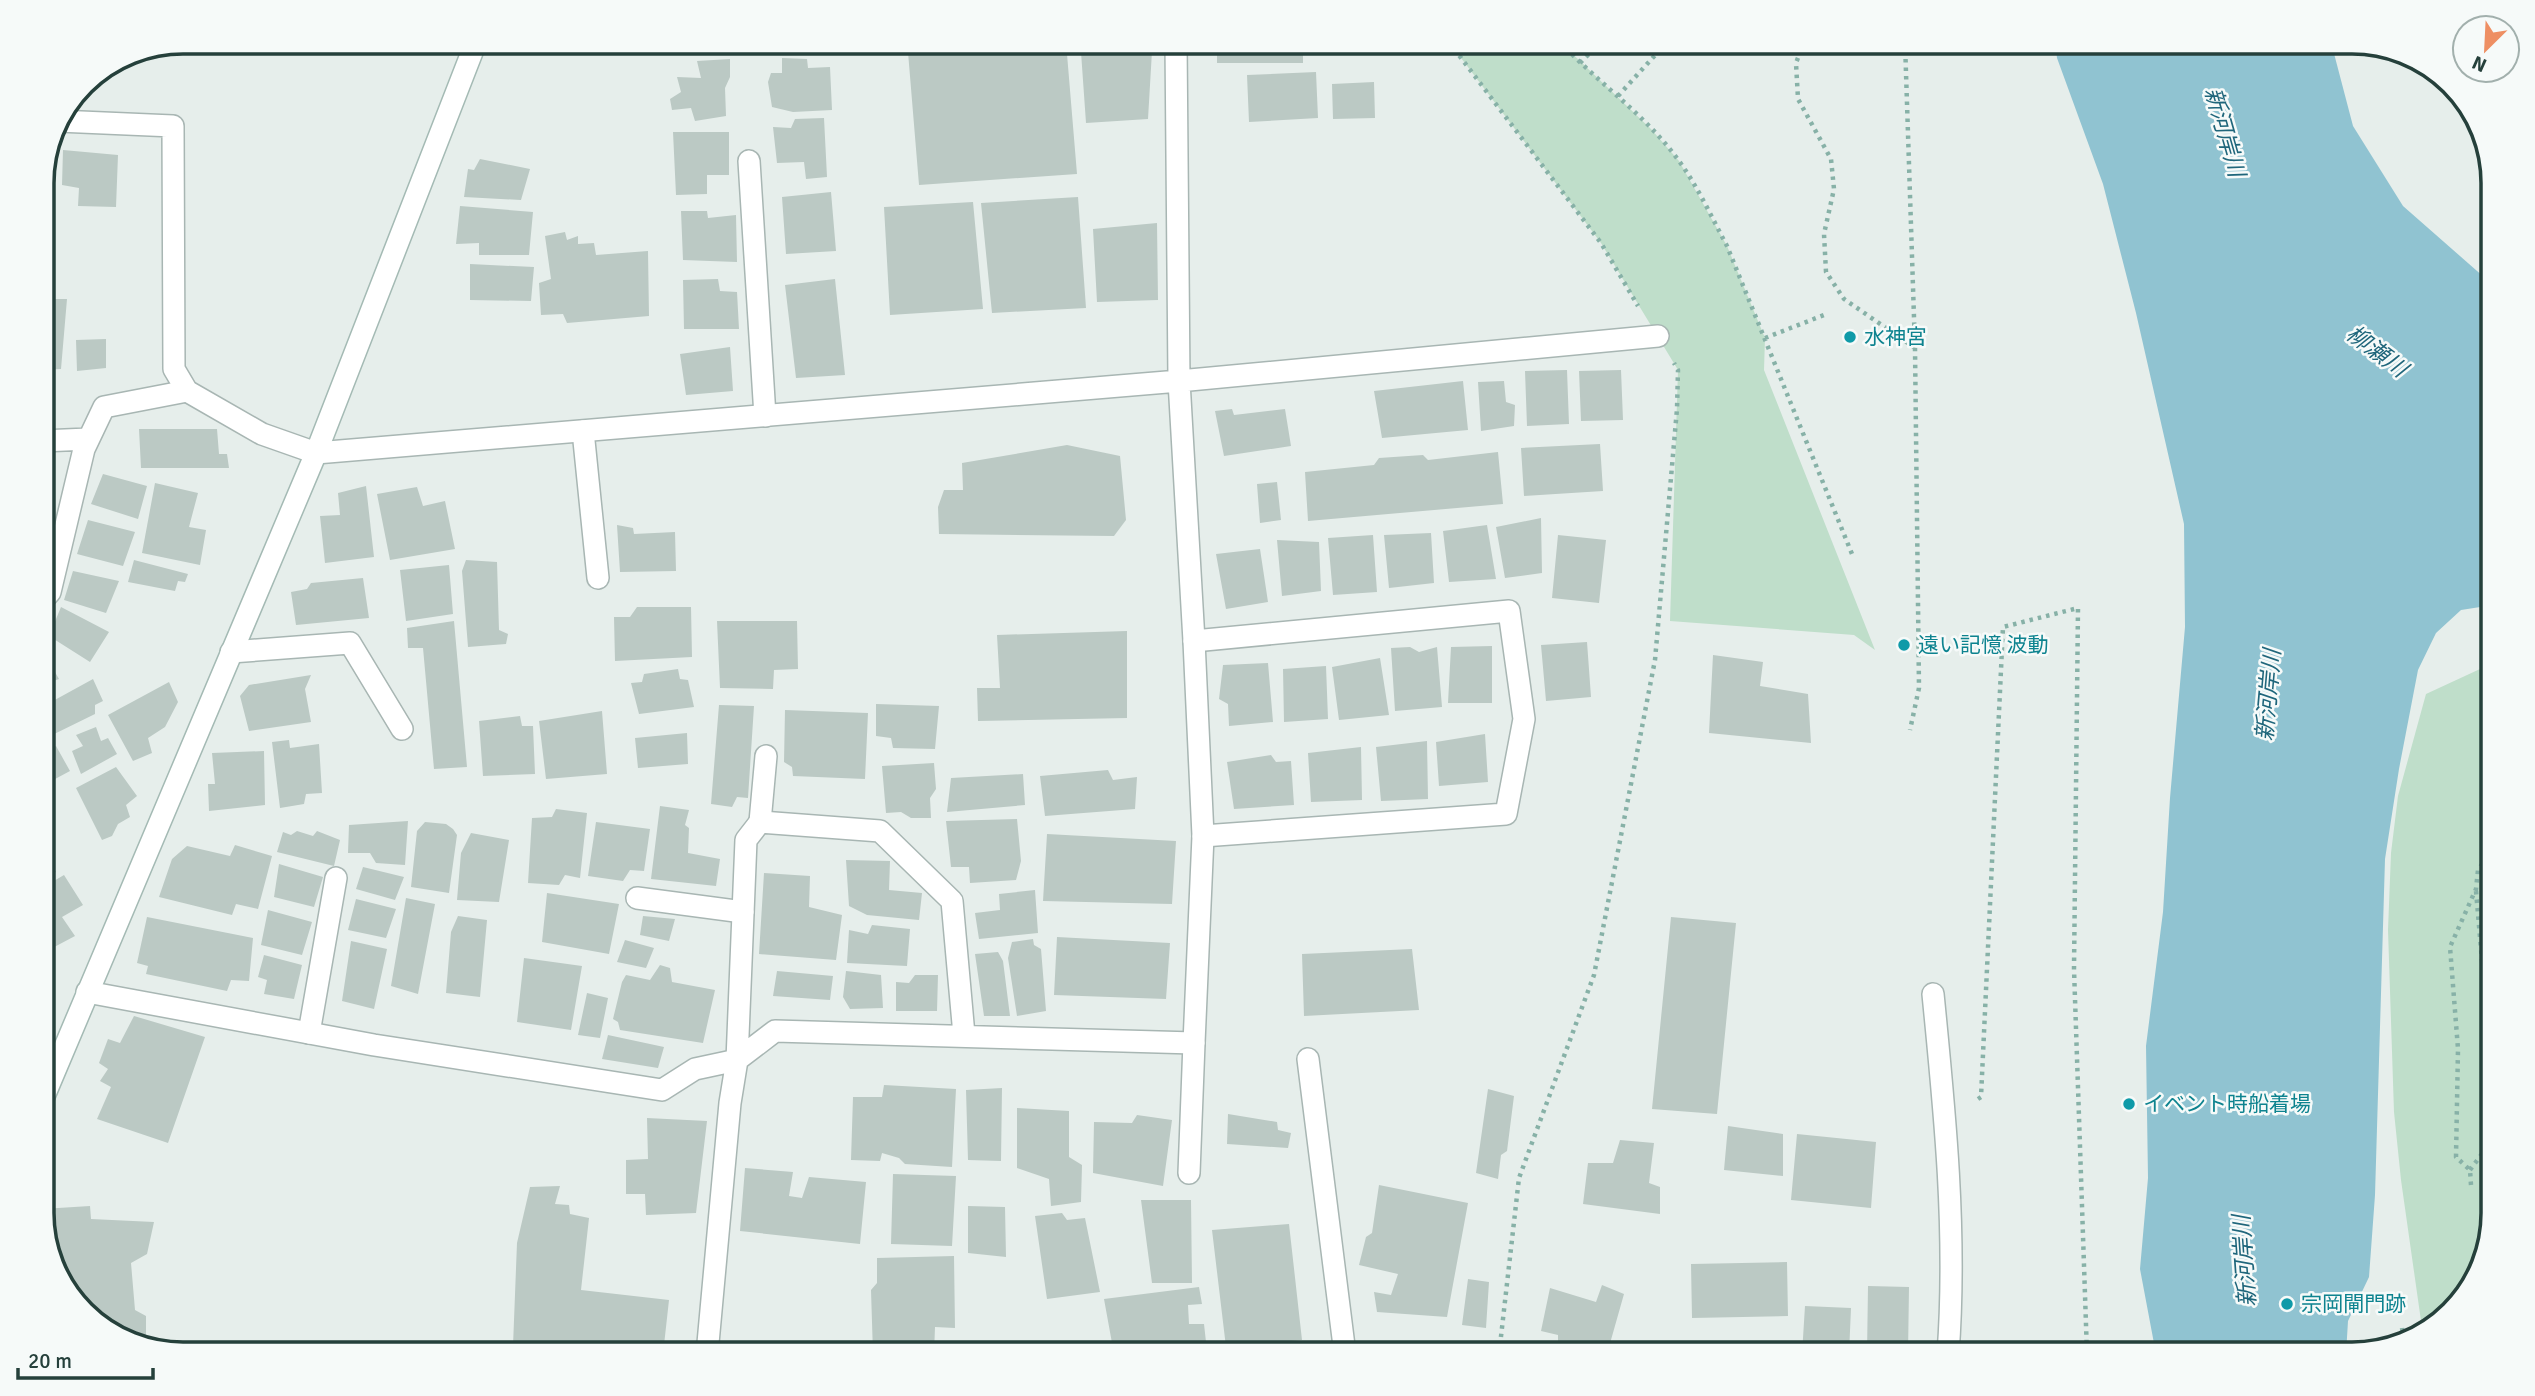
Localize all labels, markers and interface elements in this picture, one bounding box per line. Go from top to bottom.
north arrow [2451,14,2521,84]
text: N [2469,50,2490,77]
water label: 新河岸川 [2198,84,2252,183]
water label: 柳瀬川 [2340,319,2415,386]
place label: 水神宮 [1864,324,1927,350]
marker: 水神宮 [1842,329,1858,345]
place label: 遠い記憶 波動 [1918,632,2049,658]
marker: 遠い記憶 波動 [1896,637,1912,653]
water label: 新河岸川 [2250,645,2287,742]
place label: イベント時船着場 [2143,1091,2311,1117]
marker: イベント時船着場 [2121,1096,2137,1112]
water label: 新河岸川 [2227,1211,2262,1308]
place label: 宗岡閘門跡 [2301,1291,2406,1317]
marker: 宗岡閘門跡 [2279,1296,2295,1312]
scale bar [18,1336,152,1380]
text: 20 m [28,1348,72,1374]

